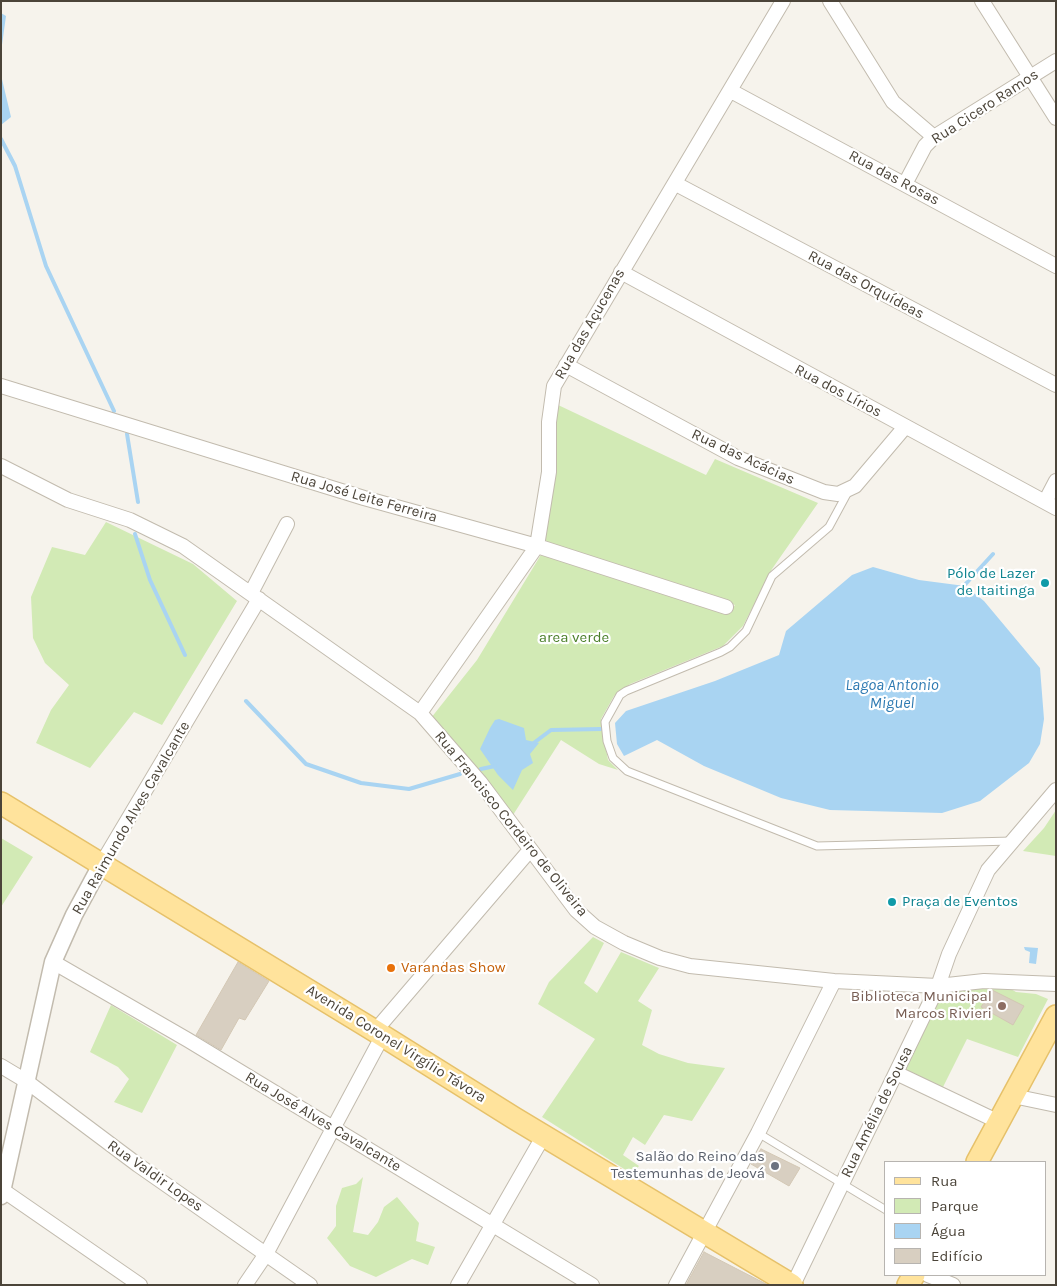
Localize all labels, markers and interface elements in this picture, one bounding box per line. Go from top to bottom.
street label: Rua Cicero Ramos [928,66,1042,148]
street label: Rua das Rosas [846,147,942,209]
street label: Rua das Orquídeas [805,247,927,323]
street label: Rua das Açucenas [551,265,629,383]
street label: Rua dos Lírios [791,361,885,421]
street label: Rua das Acácias [689,425,797,489]
street label: Rua José Leite Ferreira [289,467,439,527]
place label: Pólo de Lazer de Itaitinga [947,565,1035,600]
marker: Pólo de Lazer de Itaitinga [1039,577,1051,589]
park label: area verde [539,629,609,647]
water label: Lagoa Antonio Miguel [845,675,939,713]
street label: Rua Raimundo Alves Cavalcante [68,718,194,918]
street label: Rua Francisco Cordeiro de Oliveira [431,728,591,920]
place label: Praça de Eventos [902,893,1018,911]
marker: Praça de Eventos [886,896,898,908]
place label: Varandas Show [401,959,506,977]
marker: Varandas Show [385,962,397,974]
street label: Avenida Coronel Virgílio Távora [303,981,489,1107]
place label: Biblioteca Municipal Marcos Rivieri [851,988,992,1023]
marker: Biblioteca Municipal Marcos Rivieri [996,1000,1008,1012]
street label: Rua Amélia de Sousa [837,1044,917,1180]
street label: Rua José Alves Cavalcante [242,1068,404,1176]
street label: Rua Valdir Lopes [104,1136,206,1216]
place label: Salão do Reino das Testemunhas de Jeová [611,1148,765,1183]
marker: Salão do Reino das Testemunhas de Jeová [769,1160,781,1172]
legend [884,1161,1047,1276]
text: Rua [931,1172,958,1190]
text: Parque [931,1197,979,1215]
text: Água [931,1222,965,1240]
text: Edifício [931,1247,983,1265]

